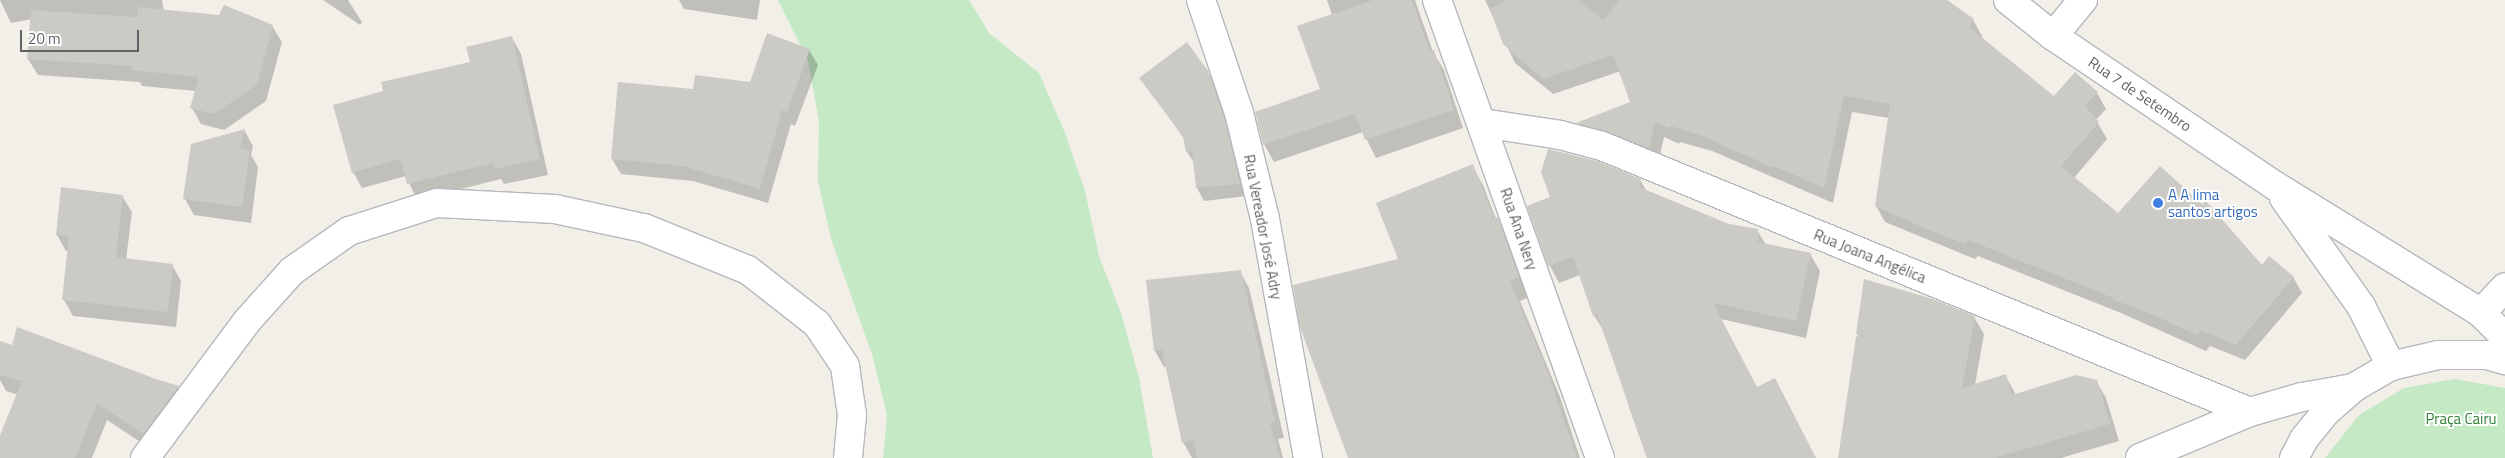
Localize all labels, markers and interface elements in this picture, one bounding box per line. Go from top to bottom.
scale bar [22,20,141,52]
text: 20 m [28,27,61,50]
street label: Rua 7 de Setembro [2085,53,2195,135]
street label: Rua Vereador José Adry [1240,153,1286,301]
street label: Rua Ana Nery [1497,185,1541,273]
place label: A A lima santos artigos [2168,185,2258,220]
marker: A A lima santos artigos [2152,197,2164,209]
street label: Rua Joana Angélica [1811,225,1929,287]
park label: Praça Cairu [2425,410,2497,428]

